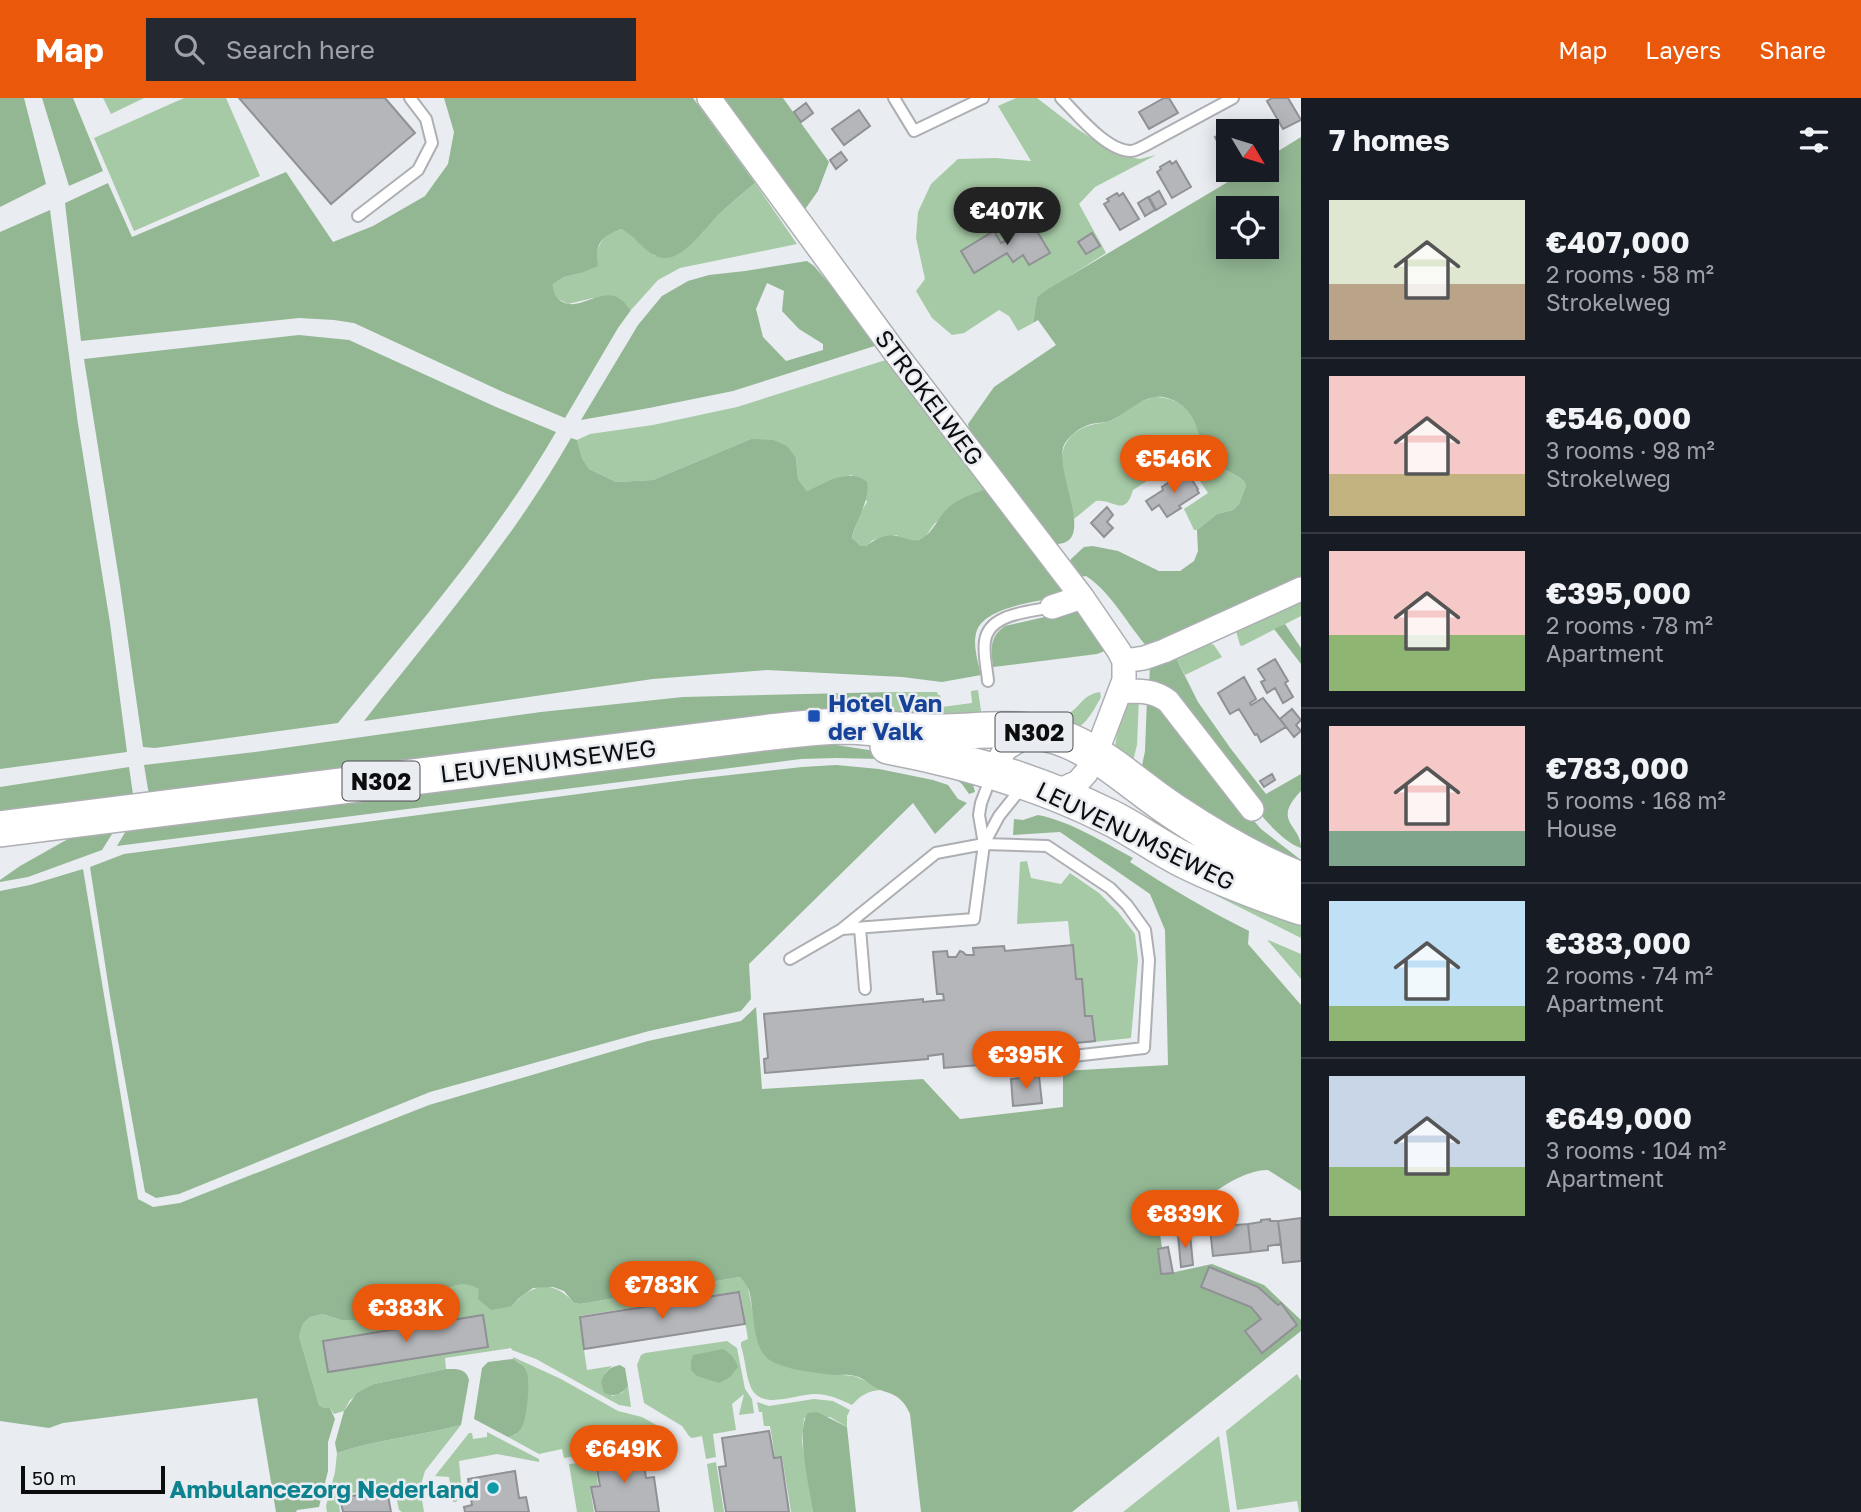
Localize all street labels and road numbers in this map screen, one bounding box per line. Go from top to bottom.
street label: STROKELWEG [870,324,990,470]
road number: N302 [996,712,1072,752]
street label: LEUVENUMSEWEG [438,732,658,788]
road number: N302 [342,762,420,800]
street label: LEUVENUMSEWEG [1032,774,1240,896]

